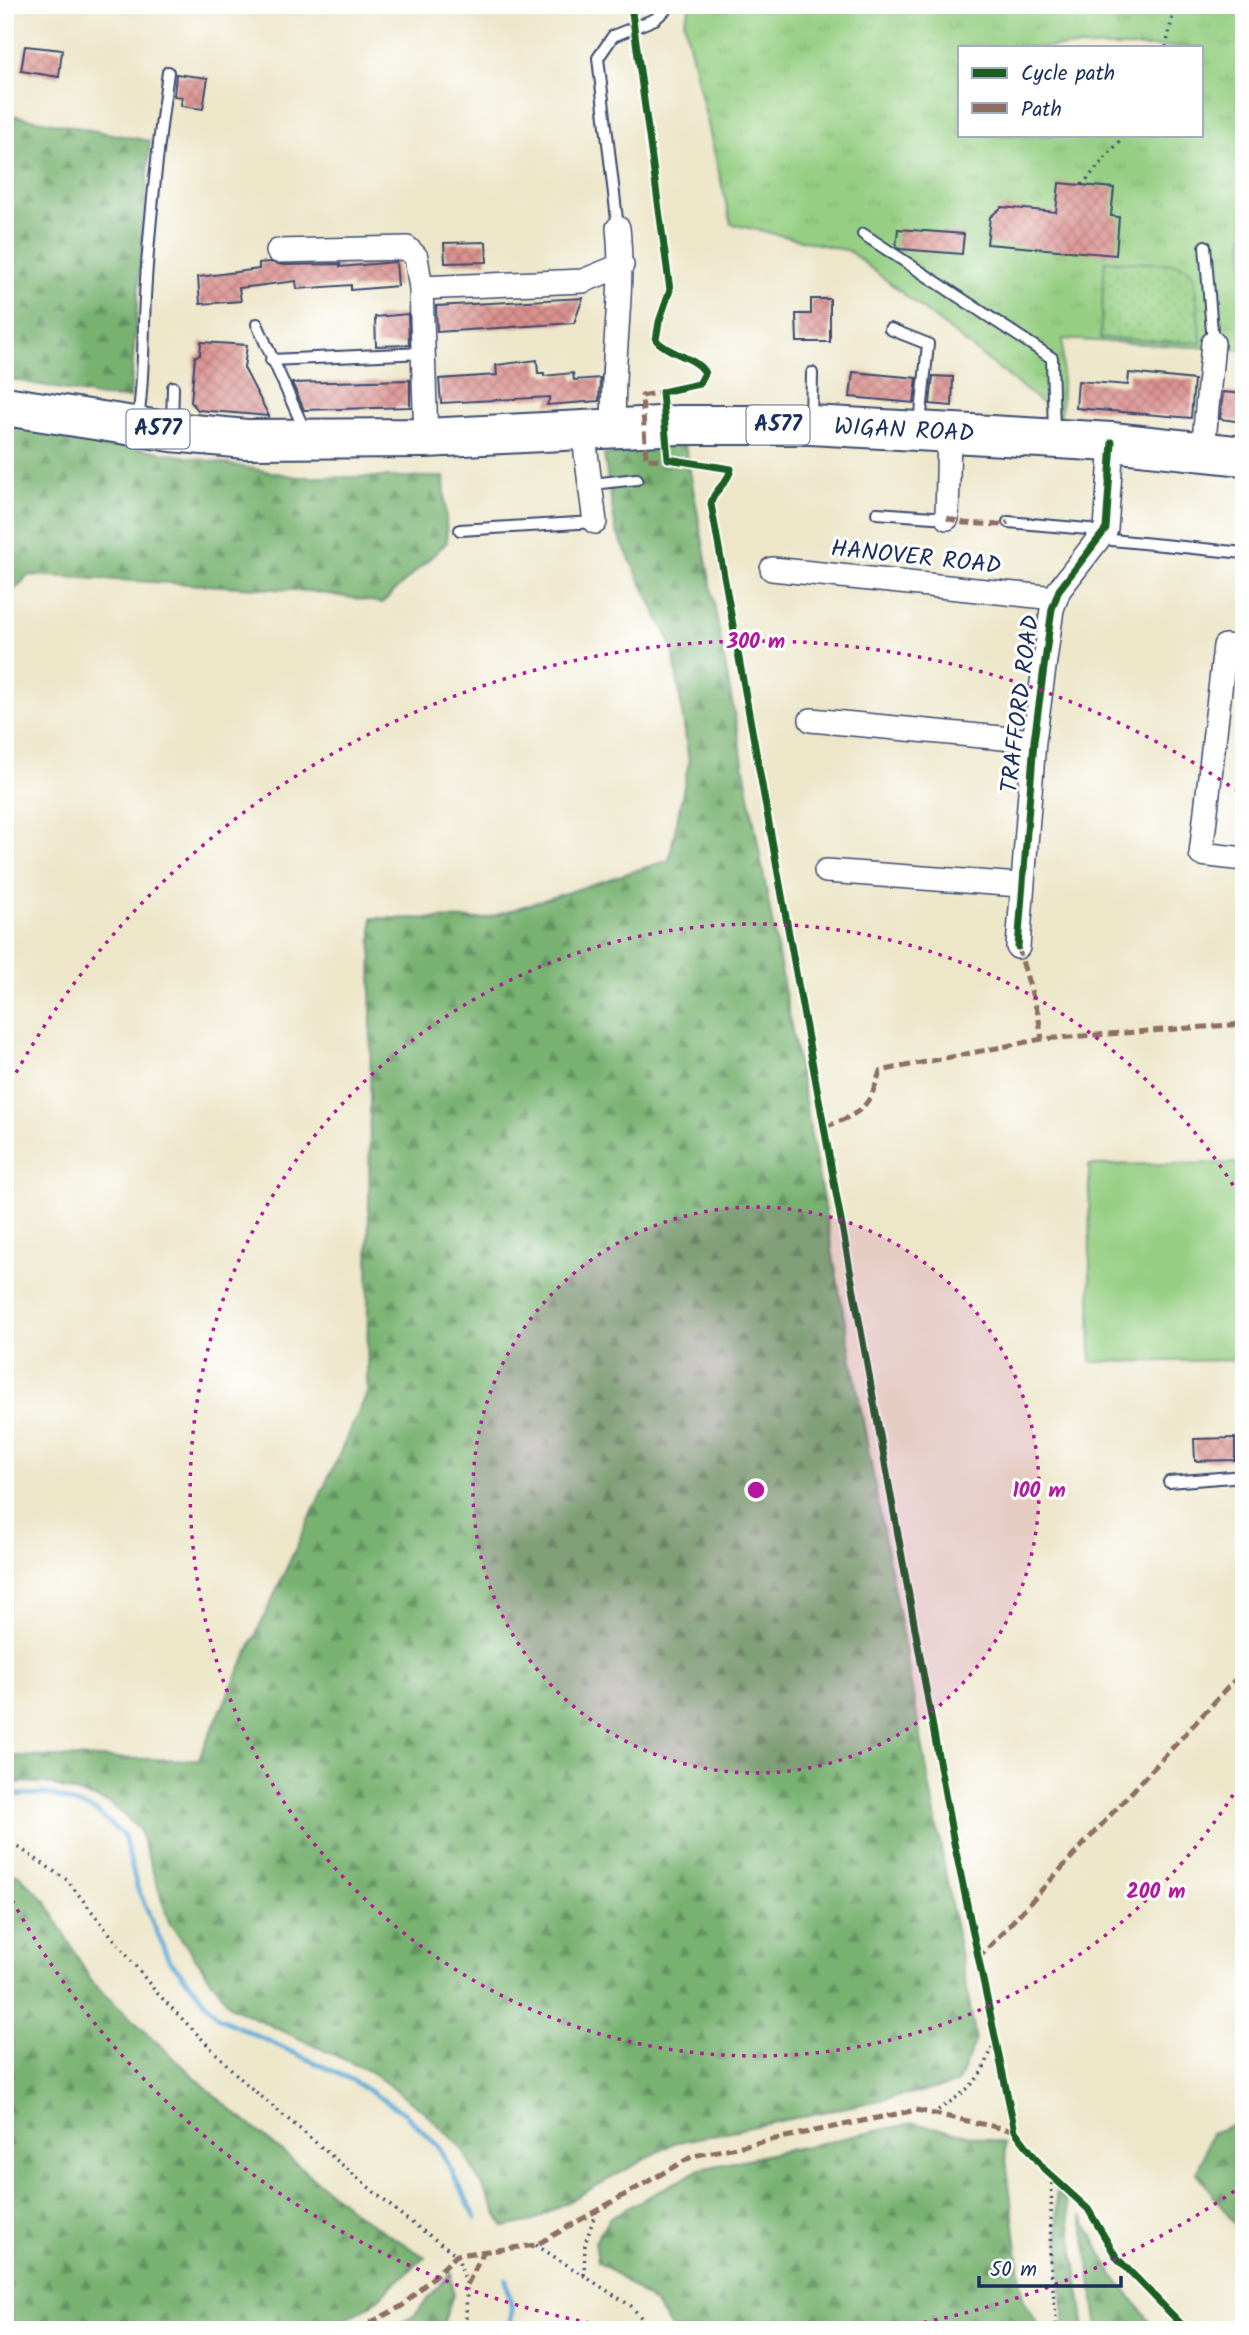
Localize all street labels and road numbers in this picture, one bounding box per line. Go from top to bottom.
road number: A577 [746,406,810,444]
street label: WIGAN ROAD [833,408,975,454]
road number: A577 [127,410,190,448]
street label: HANOVER ROAD [829,530,1003,586]
street label: TRAFFORD ROAD [991,613,1051,795]

